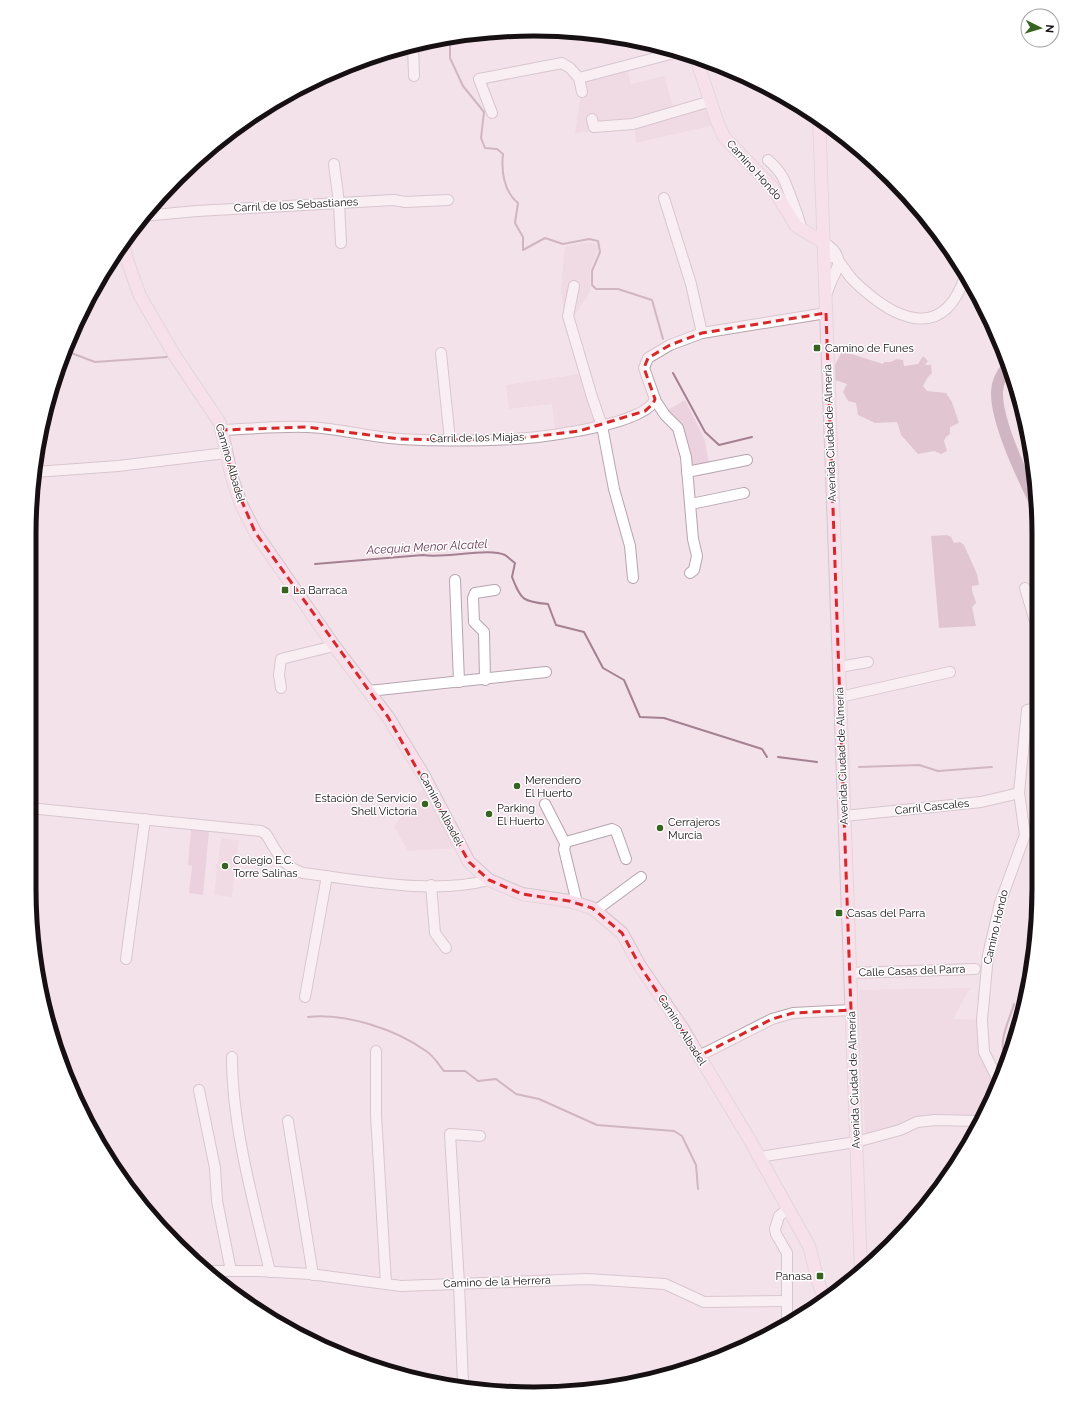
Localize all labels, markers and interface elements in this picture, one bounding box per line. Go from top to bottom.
north arrow [1020,8,1060,48]
text: N [1043,24,1056,34]
street label: Camino Hondo [724,137,785,203]
street label: Carril de los Sebastianes [234,195,358,215]
place label: Camino de Funes [825,342,914,355]
marker: Camino de Funes [812,343,822,353]
street label: Avenida Ciudad de Almería [821,364,839,502]
street label: Camino Albadel [213,422,247,504]
street label: Carril de los Miajas [430,431,524,445]
water label: Acequia Menor Alcatel [365,537,488,557]
place label: La Barraca [293,584,347,597]
marker: La Barraca [280,585,290,595]
street label: Avenida Ciudad de Almería [833,687,851,825]
street label: Camino Albadel [416,770,466,848]
place label: Merendero El Huerto [525,774,582,800]
marker: Merendero El Huerto [512,781,522,791]
place label: Estación de Servicio Shell Victoria [315,792,417,818]
street label: Carril Cascales [894,797,970,817]
marker: Estación de Servicio Shell Victoria [420,799,430,809]
place label: Parking El Huerto [497,802,545,828]
marker: Parking El Huerto [484,809,494,819]
place label: Cerrajeros Murcia [668,816,720,842]
marker: Cerrajeros Murcia [655,823,665,833]
place label: Colegio E.C. Torre Salinas [233,854,298,880]
marker: Colegio E.C. Torre Salinas [220,861,230,871]
street label: Camino Hondo [981,888,1011,966]
place label: Casas del Parra [847,907,925,920]
marker: Casas del Parra [834,908,844,918]
street label: Calle Casas del Parra [858,963,966,979]
street label: Camino Albadel [655,992,709,1068]
street label: Avenida Ciudad de Almería [845,1011,863,1149]
place label: Panasa [776,1270,812,1283]
marker: Panasa [815,1271,825,1281]
street label: Camino de la Herrera [443,1274,551,1290]

